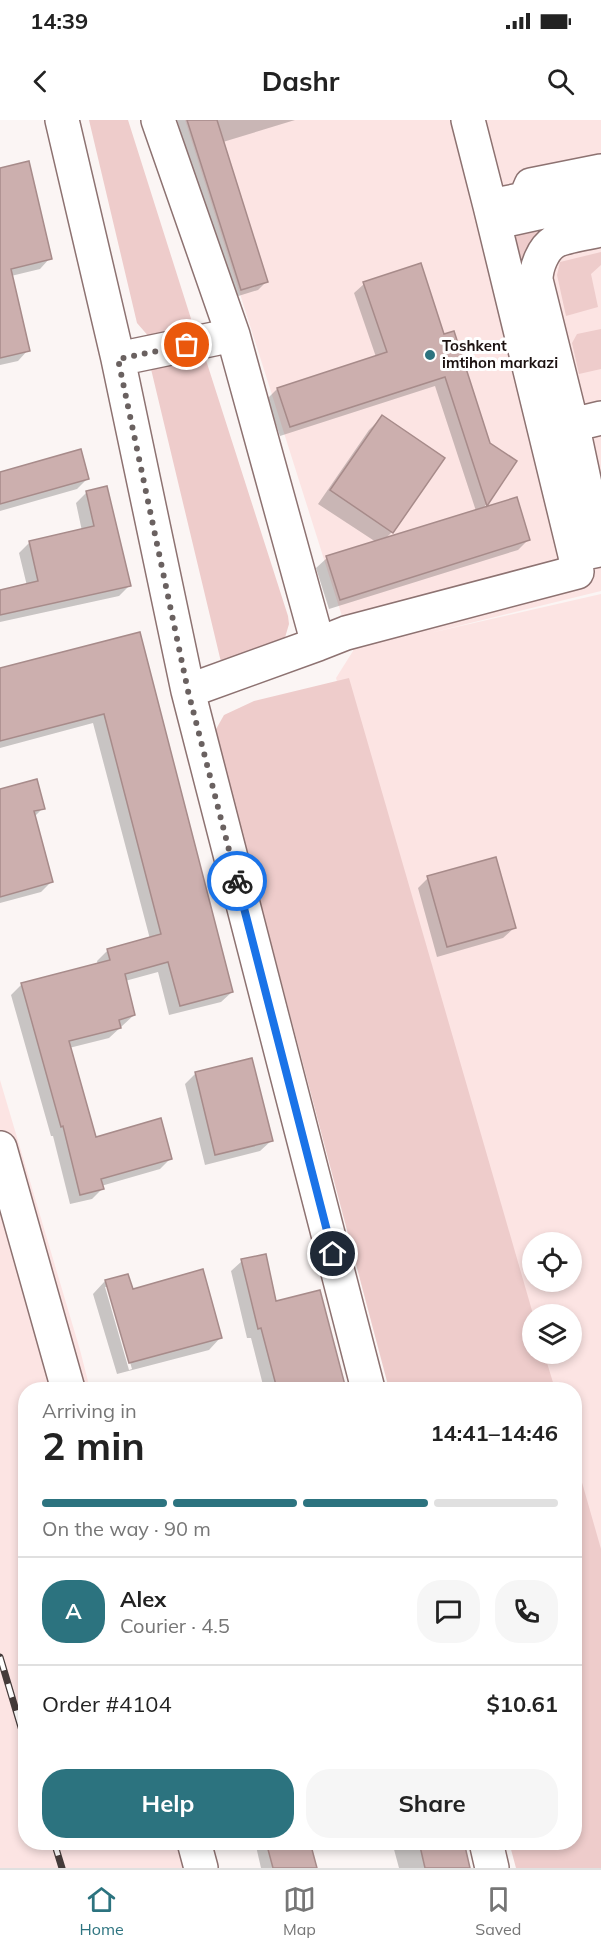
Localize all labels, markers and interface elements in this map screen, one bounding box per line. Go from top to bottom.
text: 14:39 [30,7,88,35]
text: Dashr [262,64,339,98]
icon: back [24,65,57,98]
icon: search [544,65,577,98]
pin [161,319,212,370]
icon: bag [170,328,203,361]
place label: Toshkent imtihon markazi [442,336,558,372]
marker: Toshkent imtihon markazi [423,348,437,362]
courier [207,851,267,911]
icon: bike [221,865,254,898]
pin [307,1228,358,1279]
map controls [522,1232,582,1364]
button: locate [522,1232,582,1292]
icon: home [316,1237,349,1270]
button: layers [522,1304,582,1364]
text: Arriving in [42,1398,137,1423]
text: 14:41–14:46 [430,1419,558,1447]
text: 2 min [42,1421,145,1470]
text: On the way · 90 m [42,1516,211,1541]
button: chat [417,1580,480,1643]
button: phone [495,1580,558,1643]
text: Alex [120,1585,166,1613]
text: A [65,1597,82,1625]
text: Courier · 4.5 [120,1613,230,1638]
text: Order #4104 [42,1690,172,1718]
text: $10.61 [487,1690,558,1718]
button: Help [42,1769,294,1838]
button: Share [306,1769,558,1838]
tab: Home [80,1883,124,1939]
tab: Map [283,1883,316,1939]
tab: Saved [475,1883,521,1939]

